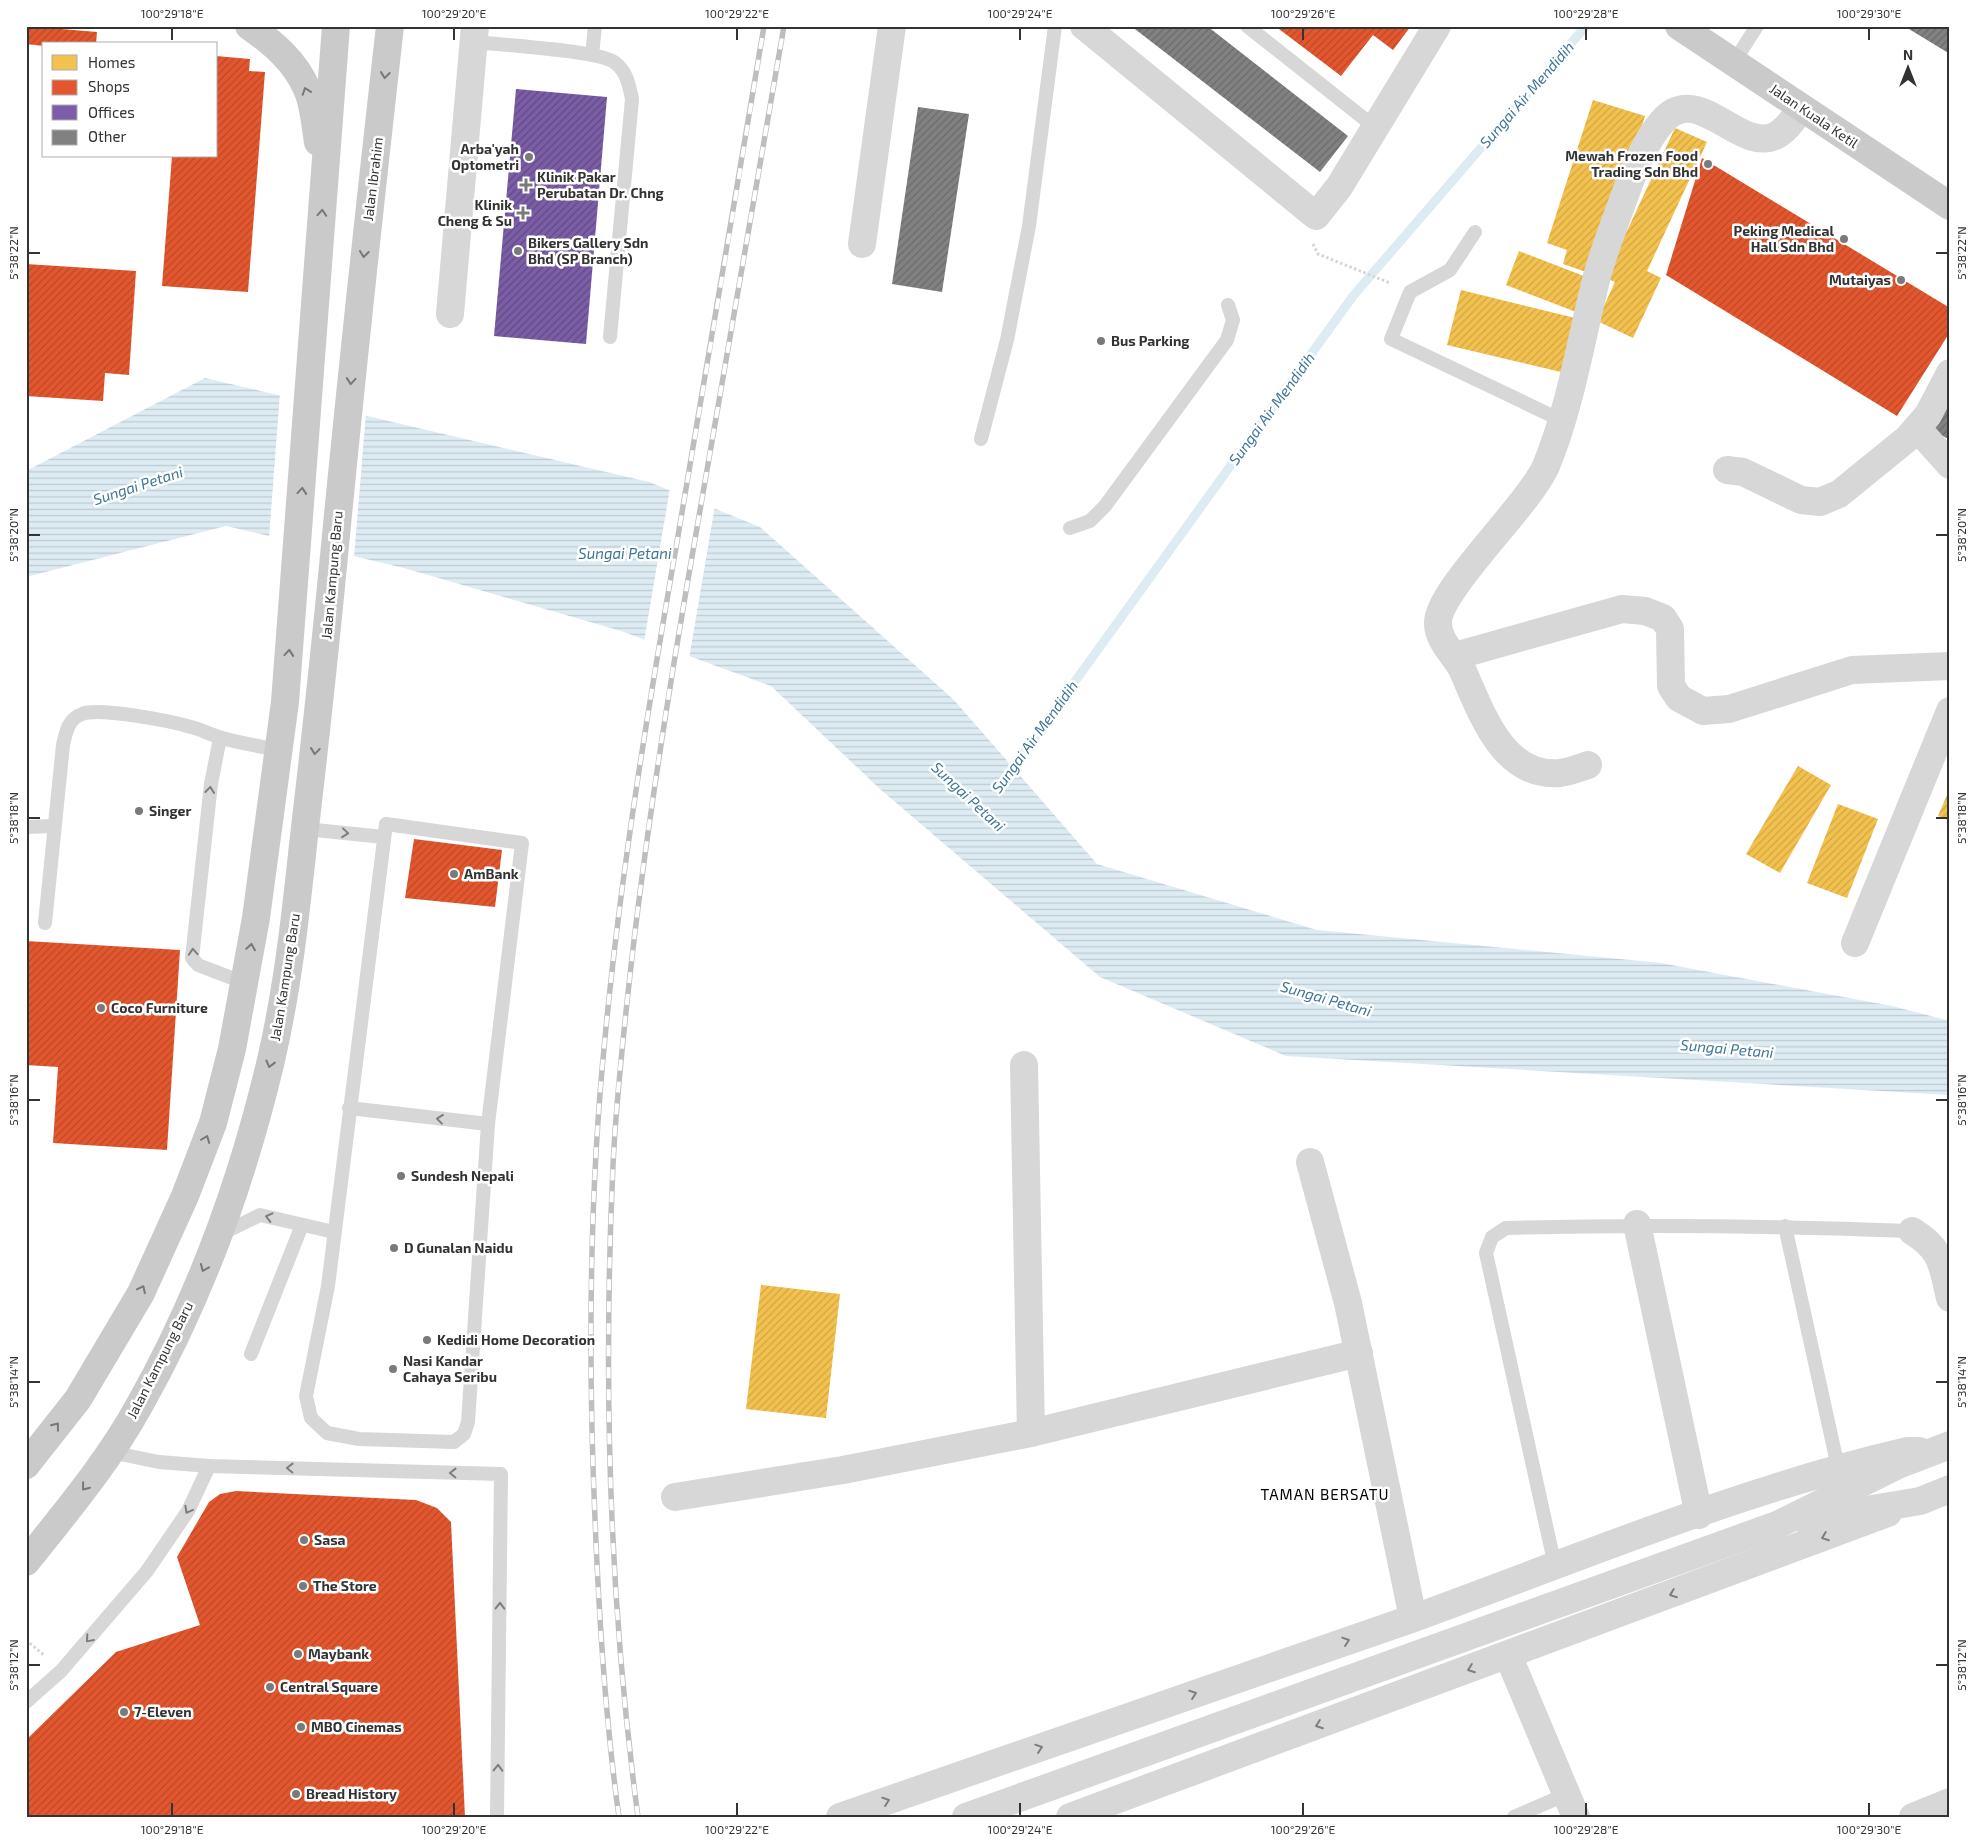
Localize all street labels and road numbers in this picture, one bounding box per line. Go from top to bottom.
street label: Jalan Kuala Ketil [1767,80,1862,152]
street label: Jalan Ibrahim [359,136,386,222]
street label: Jalan Kampung Baru [317,510,346,640]
street label: Jalan Kampung Baru [266,912,303,1042]
street label: Jalan Kampung Baru [123,1298,196,1421]

